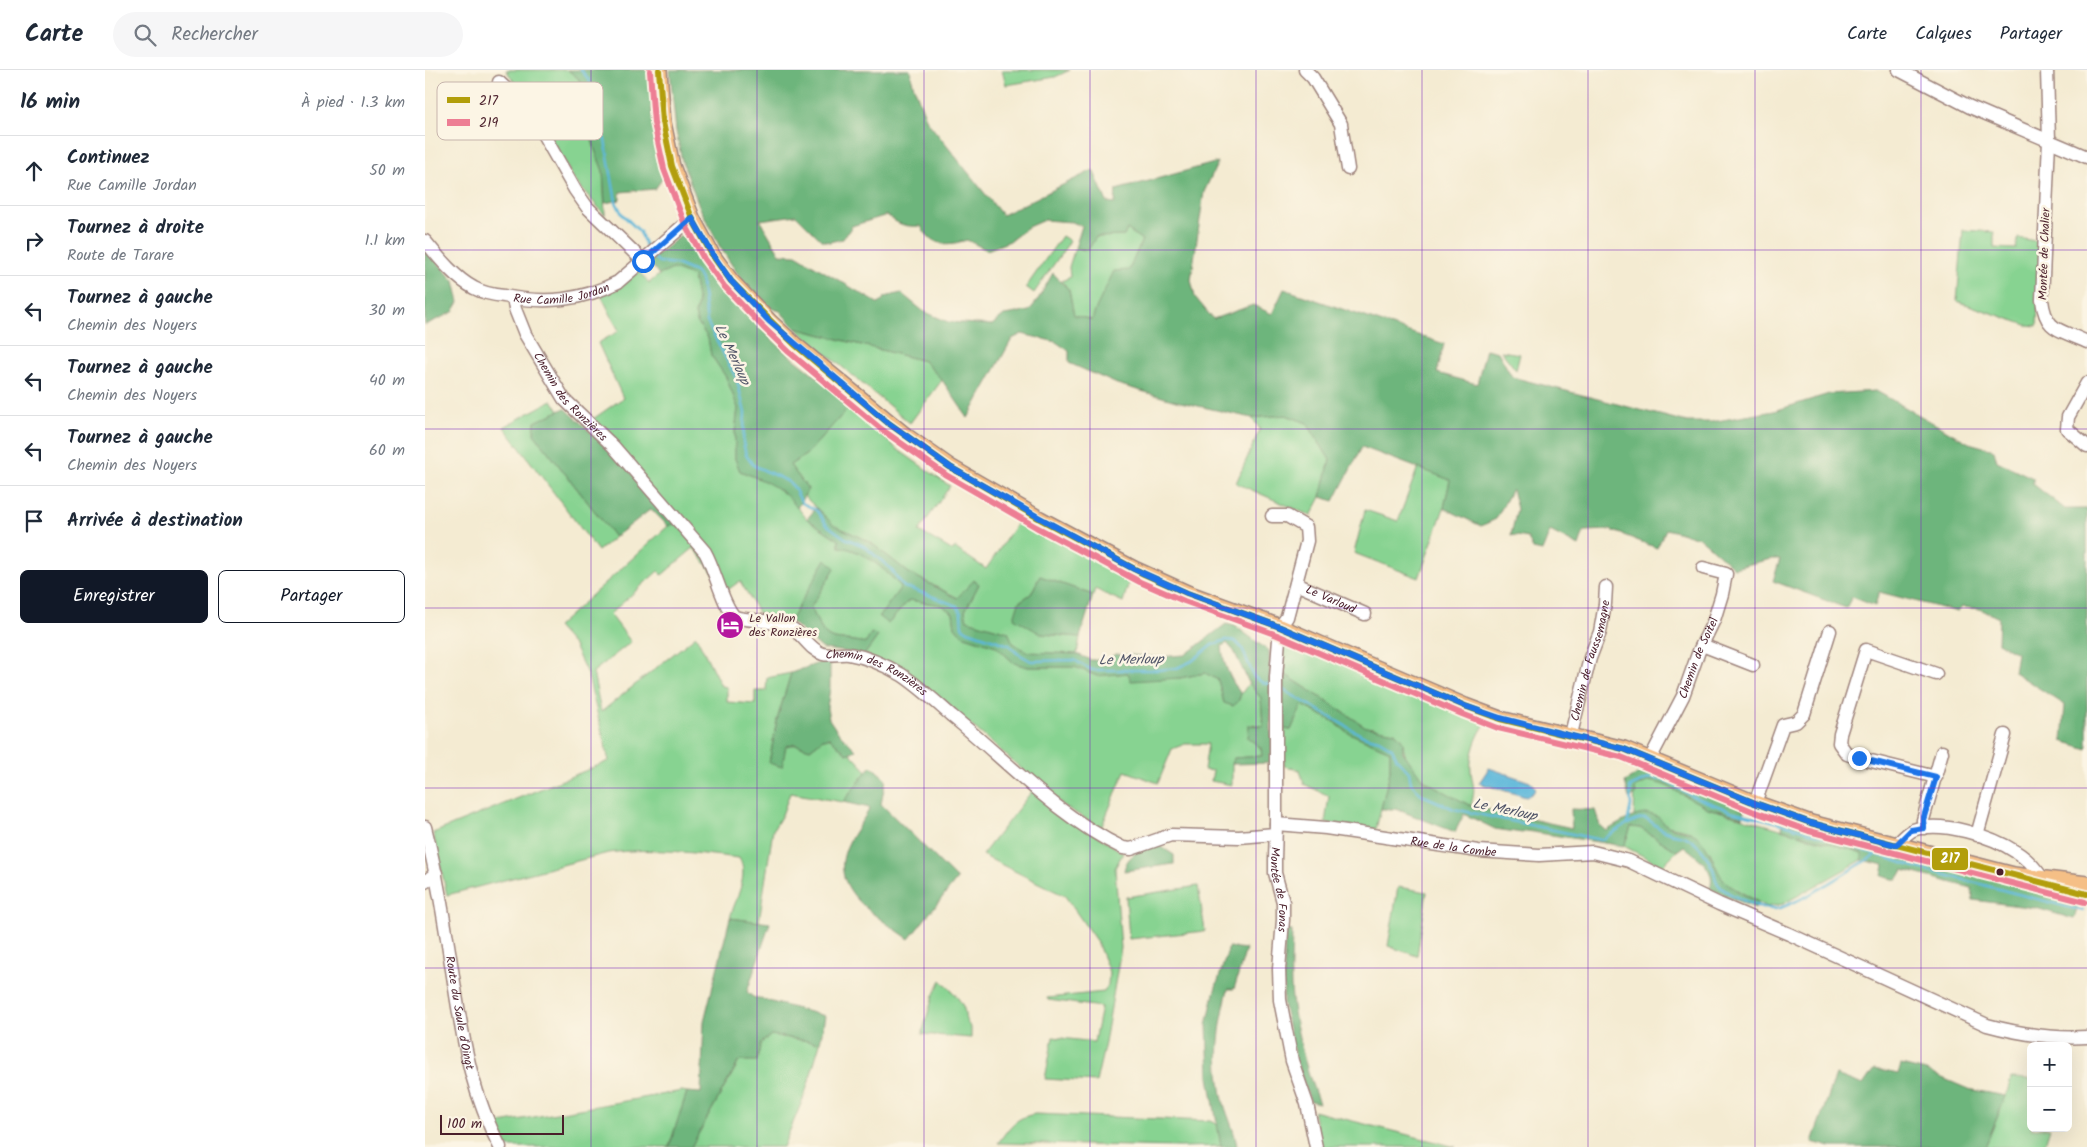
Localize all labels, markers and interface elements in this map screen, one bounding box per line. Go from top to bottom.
search box [113,12,463,57]
text: Carte [25,15,83,54]
text: Rechercher [171,20,258,50]
text: Carte [1847,20,1887,49]
text: Calques [1915,20,1972,49]
text: Partager [2000,20,2062,49]
icon: search [131,21,159,49]
legend [437,82,603,140]
text: 16 min [20,86,80,119]
text: À pied · 1.3 km [301,90,405,115]
text: 217 [479,90,499,112]
text: 219 [479,112,499,134]
text: Continuez [67,143,150,173]
icon: ahead [20,157,48,185]
text: 50 m [369,158,405,183]
text: Rue Camille Jordan [67,173,197,198]
street label: Montée de Chalier [2033,207,2056,300]
text: Tournez à droite [67,213,204,243]
icon: right [20,227,48,255]
text: 1.1 km [365,228,405,253]
text: Route de Tarare [67,243,174,268]
route start [632,250,655,273]
street label: Rue Camille Jordan [512,278,613,310]
text: Tournez à gauche [67,283,213,313]
icon: left [20,297,48,325]
text: 30 m [369,298,405,323]
text: Chemin des Noyers [67,313,197,338]
water label: Le Merloup [708,320,756,390]
street label: Chemin des Ronzières [528,349,612,446]
text: Tournez à gauche [67,353,213,383]
icon: left [20,367,48,395]
text: 40 m [369,368,405,393]
text: Chemin des Noyers [67,383,197,408]
text: Tournez à gauche [67,423,213,453]
icon: left [20,437,48,465]
text: 60 m [369,438,405,463]
text: Chemin des Noyers [67,453,197,478]
text: Arrivée à destination [67,506,243,536]
icon: arrive [20,507,48,535]
button: Enregistrer [20,570,208,623]
button: Partager [218,570,405,623]
street label: Le Varloud [1303,580,1360,619]
street label: Chemin de Faussemagne [1566,599,1615,723]
place label: Le Vallon des Ronzières [749,609,817,642]
hotel icon: Le Vallon des Ronzières [715,610,745,640]
street label: Chemin de Soitel [1674,615,1724,702]
street label: Chemin des Ronzières [825,644,932,701]
water label: Le Merloup [1098,648,1165,672]
route end [1848,747,1871,770]
water label: Le Merloup [1471,792,1540,828]
street label: Rue de la Combe [1409,832,1498,862]
street label: Montée de Fonas [1265,846,1292,933]
line badge: 217 [1931,847,1969,871]
text: 217 [1941,848,1960,870]
unlabelled marker [1995,867,2005,877]
street label: Route du Saule d'Oingt [440,955,479,1072]
map controls [2027,1042,2072,1132]
button: + [2027,1042,2072,1087]
button: − [2027,1087,2072,1132]
scale bar [440,1112,564,1135]
text: 100 m [447,1113,482,1135]

